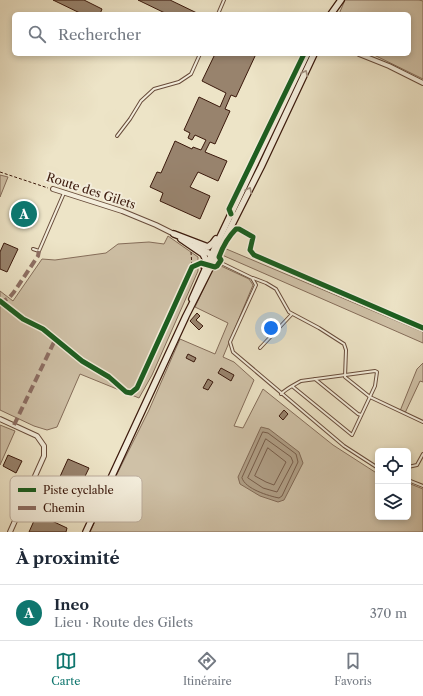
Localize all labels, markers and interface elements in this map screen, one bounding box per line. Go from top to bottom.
search box [12,12,411,56]
icon: search [26,23,48,45]
text: Rechercher [58,25,141,44]
one-way arrow [300,69,308,77]
street label: Route des Gilets [45,169,138,212]
one-way arrow [244,187,252,194]
pin: A [11,199,37,229]
your location [261,318,281,338]
map controls [375,448,411,520]
button: locate [375,448,411,484]
legend [10,476,142,522]
text: Piste cyclable [43,483,114,497]
button: layers [375,484,411,520]
text: Chemin [43,501,85,515]
text: À proximité [16,548,120,568]
text: Ineo [54,595,89,614]
text: A [24,605,34,621]
text: 370 m [370,605,407,621]
text: Lieu · Route des Gilets [54,614,193,630]
tab: Carte [51,650,80,688]
tab: Itinéraire [183,650,232,688]
tab: Favoris [334,650,372,688]

